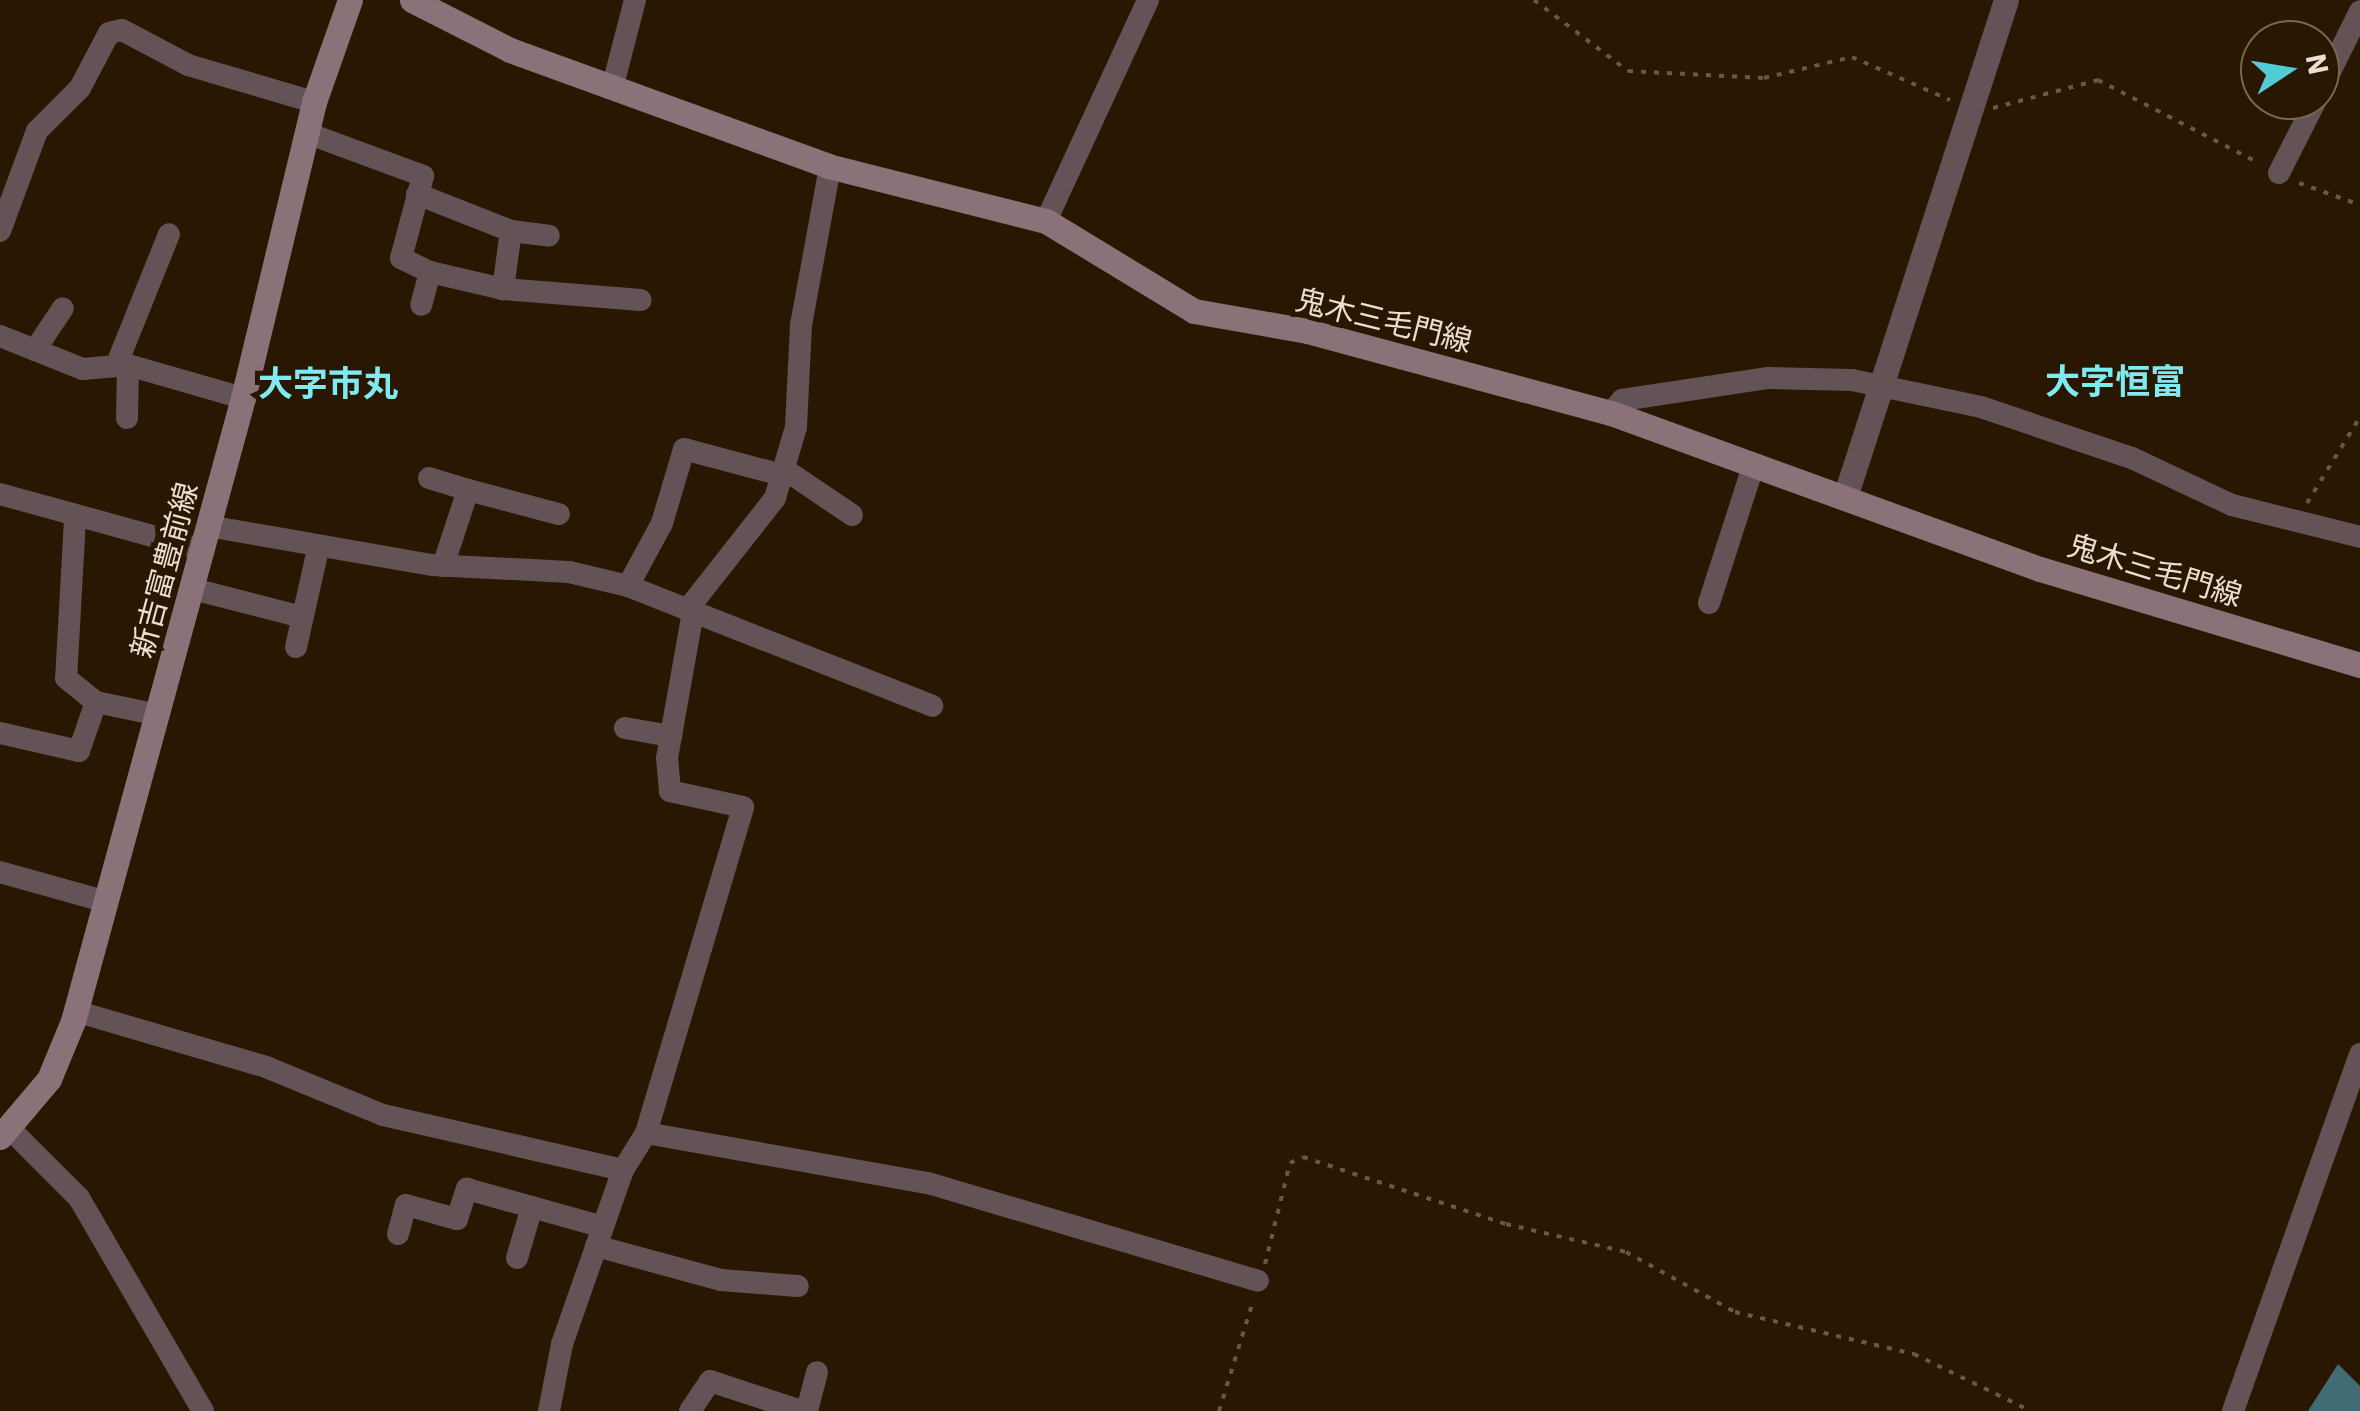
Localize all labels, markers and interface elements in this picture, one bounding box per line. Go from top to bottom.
north arrow [2240,20,2340,120]
text: N [2298,50,2338,78]
street label: 鬼木三毛門線 [1292,281,1476,359]
district label: 大字恒富 [2045,360,2185,402]
district label: 大字市丸 [258,362,398,404]
street label: 新吉富豊前線 [123,478,205,662]
street label: 鬼木三毛門線 [2064,526,2246,614]

